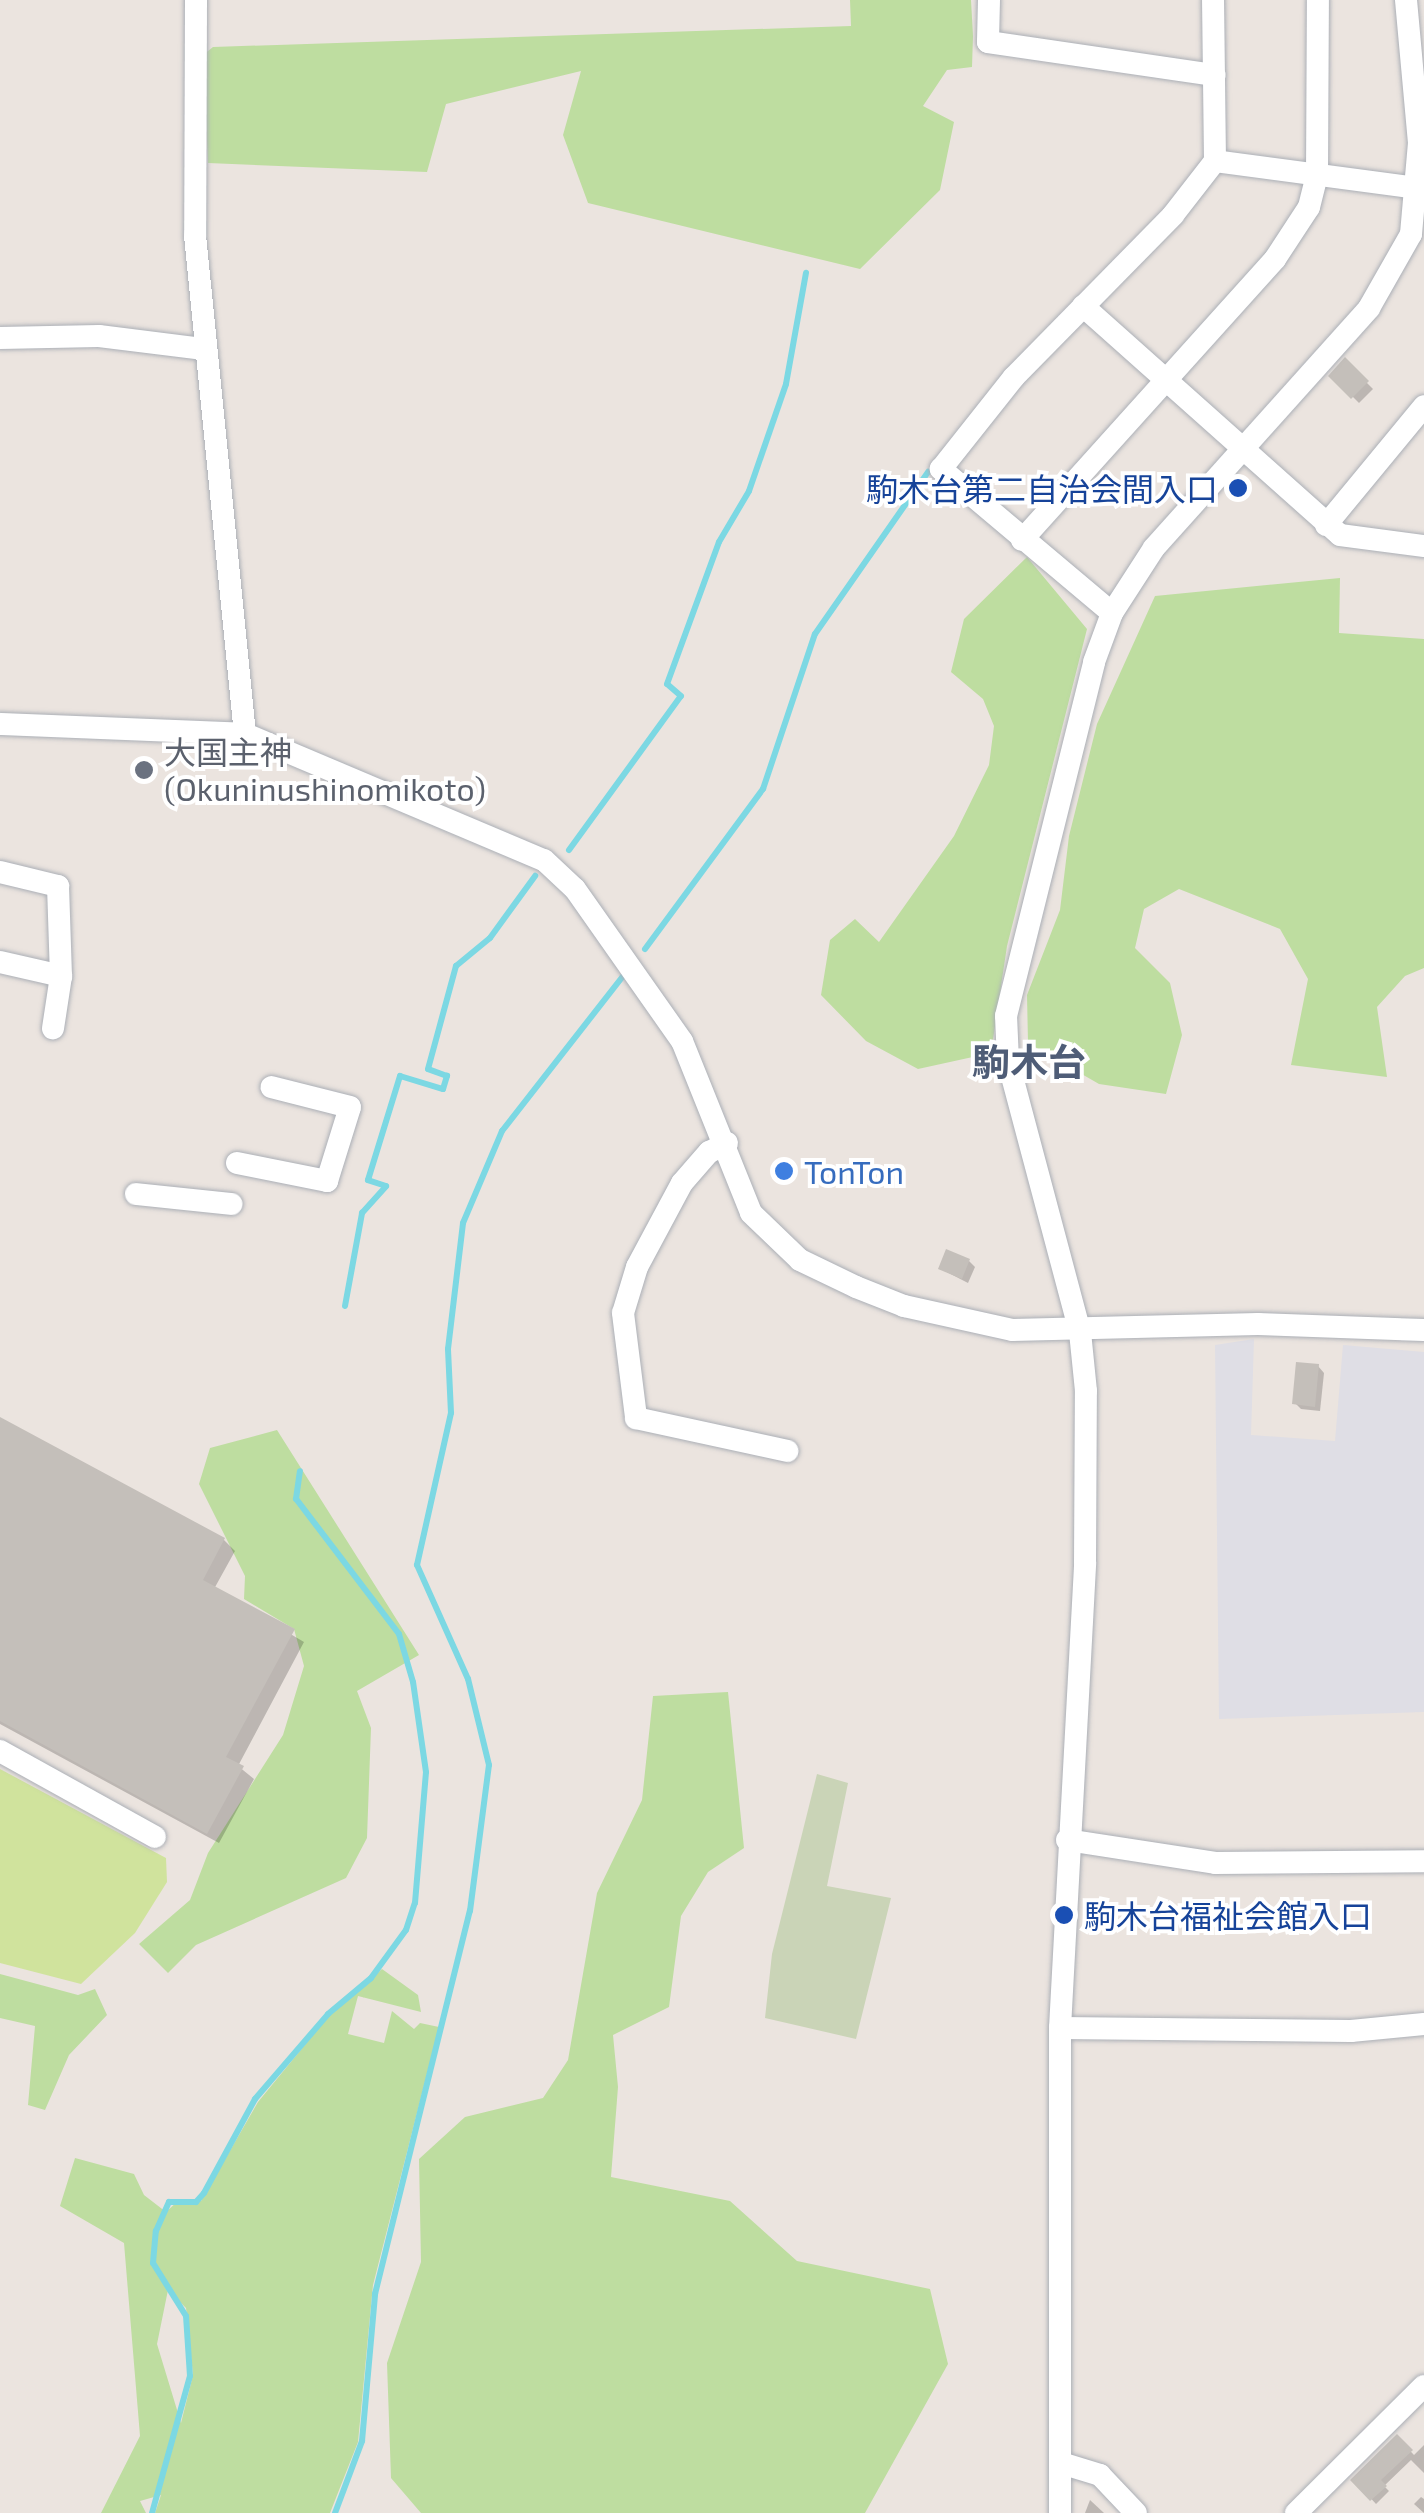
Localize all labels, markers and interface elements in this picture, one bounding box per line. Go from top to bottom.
place label: 駒木台第二自治会間入口 [866,469,1218,507]
marker: 駒木台第二自治会間入口 [1227,477,1249,499]
place label: 大国主神 (Okuninushinomikoto) [164,733,483,808]
marker: 大国主神 (Okuninushinomikoto) [133,759,155,781]
district label: 駒木台 [972,1039,1086,1085]
place label: TonTon [804,1152,904,1190]
marker: TonTon [773,1160,795,1182]
place label: 駒木台福祉会館入口 [1084,1896,1372,1934]
marker: 駒木台福祉会館入口 [1053,1904,1075,1926]

